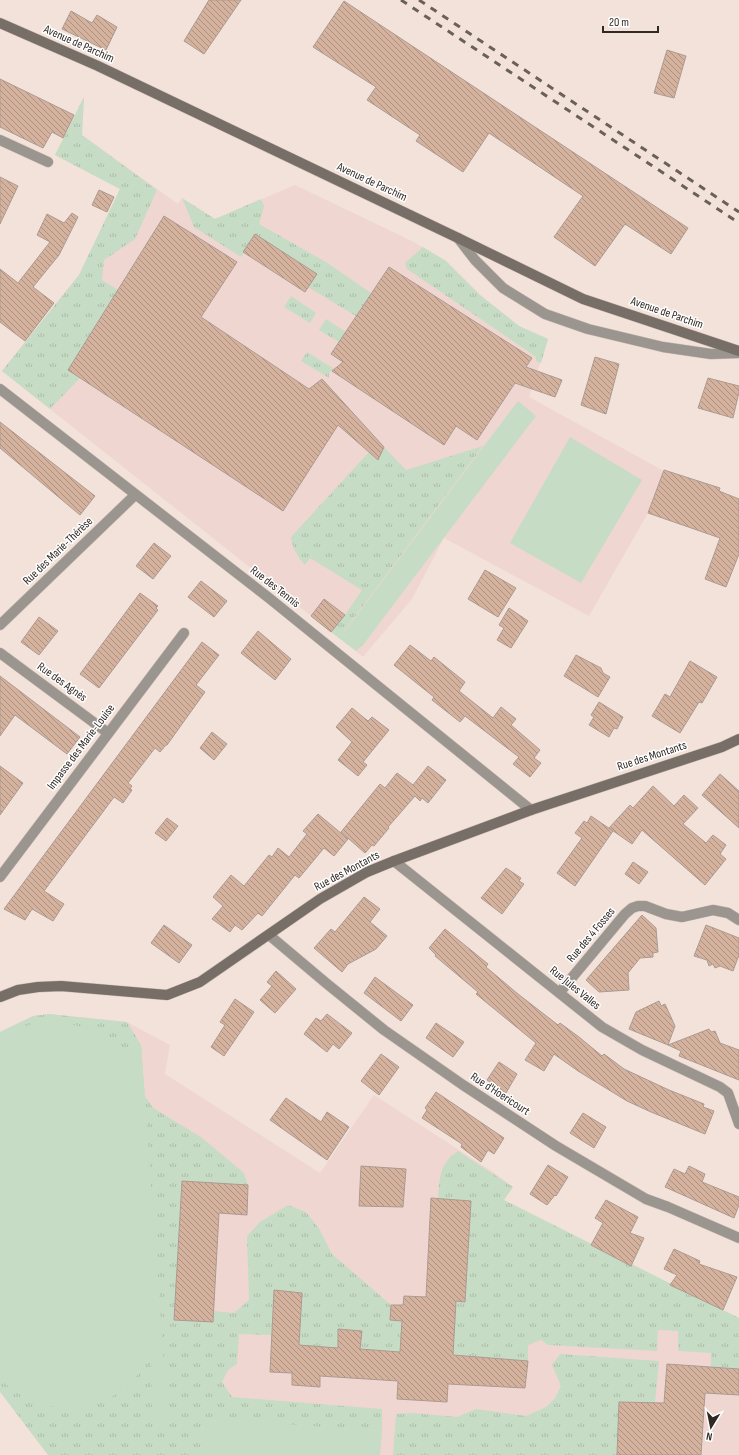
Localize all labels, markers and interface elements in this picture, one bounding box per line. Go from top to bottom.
scale bar [603,8,658,34]
text: 20 m [609,15,629,30]
street label: Avenue de Parchim [40,21,117,66]
street label: Avenue de Parchim [334,159,410,205]
street label: Avenue de Parchim [628,293,705,332]
street label: Rue des Marie-Thérèse [20,514,96,588]
street label: Rue des Tennis [247,563,303,611]
street label: Rue des Agnès [34,659,90,705]
street label: Impasse des Marie-Louise [44,701,118,793]
street label: Rue des Montants [615,738,689,774]
street label: Rue des Montants [312,847,382,895]
street label: Rue des 4 Fosses [564,904,618,966]
street label: Rue Jules Valles [546,963,604,1013]
street label: Rue d'Hoericourt [467,1069,533,1119]
north arrow [691,1407,731,1447]
text: N [705,1429,713,1443]

